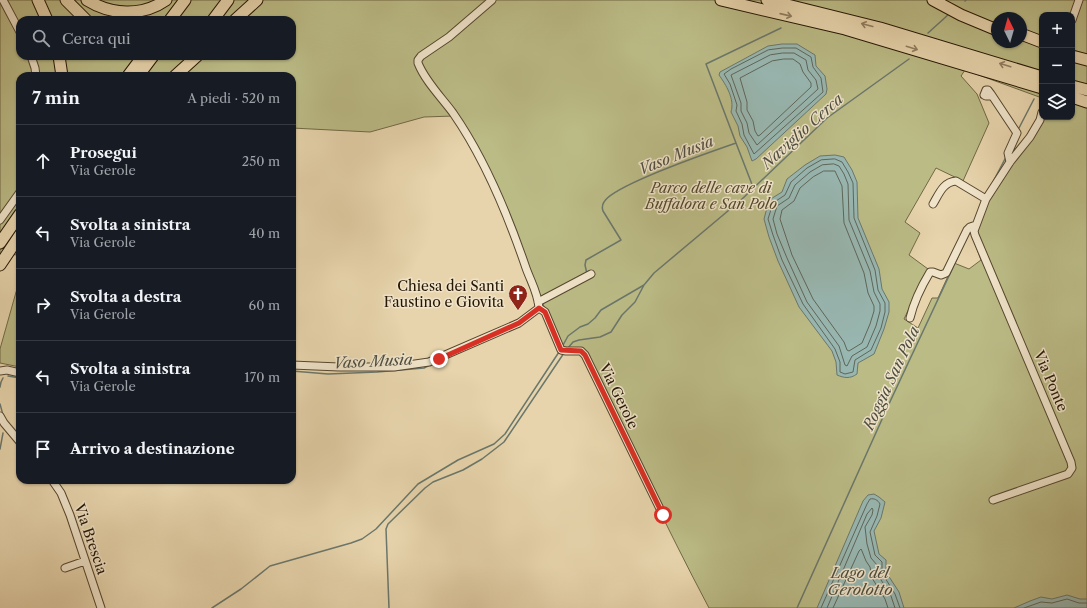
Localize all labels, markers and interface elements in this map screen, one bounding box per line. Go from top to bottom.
one-way arrow [779,12,792,20]
north arrow [991,12,1027,48]
map controls [1039,12,1075,120]
button: + [1039,12,1075,48]
search box [16,16,296,60]
one-way arrow [860,21,873,28]
icon: search [30,27,52,49]
text: Cerca qui [62,29,131,48]
one-way arrow [905,45,918,52]
button: − [1039,48,1075,84]
one-way arrow [998,61,1011,68]
button: layers [1039,84,1075,120]
text: 7 min [32,88,80,108]
water label: Naviglio Cerca [757,89,847,173]
text: A piedi · 520 m [187,90,280,106]
water label: Vaso Musia [636,131,716,179]
text: Prosegui [70,143,137,162]
icon: ahead [32,150,54,172]
text: 250 m [242,153,280,169]
text: Via Gerole [70,162,136,178]
park label: Parco delle cave di Buffalora e San Polo [644,179,777,213]
text: Svolta a sinistra [70,215,190,234]
icon: left [32,222,54,244]
text: 40 m [249,225,280,241]
text: Via Gerole [70,234,136,250]
place label: Chiesa dei Santi Faustino e Giovita [384,277,505,311]
church icon: Chiesa dei Santi Faustino e Giovita [507,283,529,311]
text: Svolta a destra [70,287,181,306]
icon: right [32,294,54,316]
text: 60 m [249,297,280,313]
text: Via Gerole [70,306,136,322]
water label: Roggia San Pola [858,323,923,434]
street label: Via Ponte [1030,347,1072,414]
water label: Vaso Musia [333,349,413,373]
route end [430,350,448,368]
text: Svolta a sinistra [70,359,190,378]
street label: Via Gerole [595,359,643,432]
icon: left [32,366,54,388]
text: 170 m [244,369,280,385]
text: Via Gerole [70,378,136,394]
icon: arrive [32,438,54,460]
text: Arrivo a destinazione [70,439,235,458]
street label: Via Brescia [70,500,112,577]
route start [654,506,672,524]
water label: Lago del Gerolotto [828,563,892,599]

